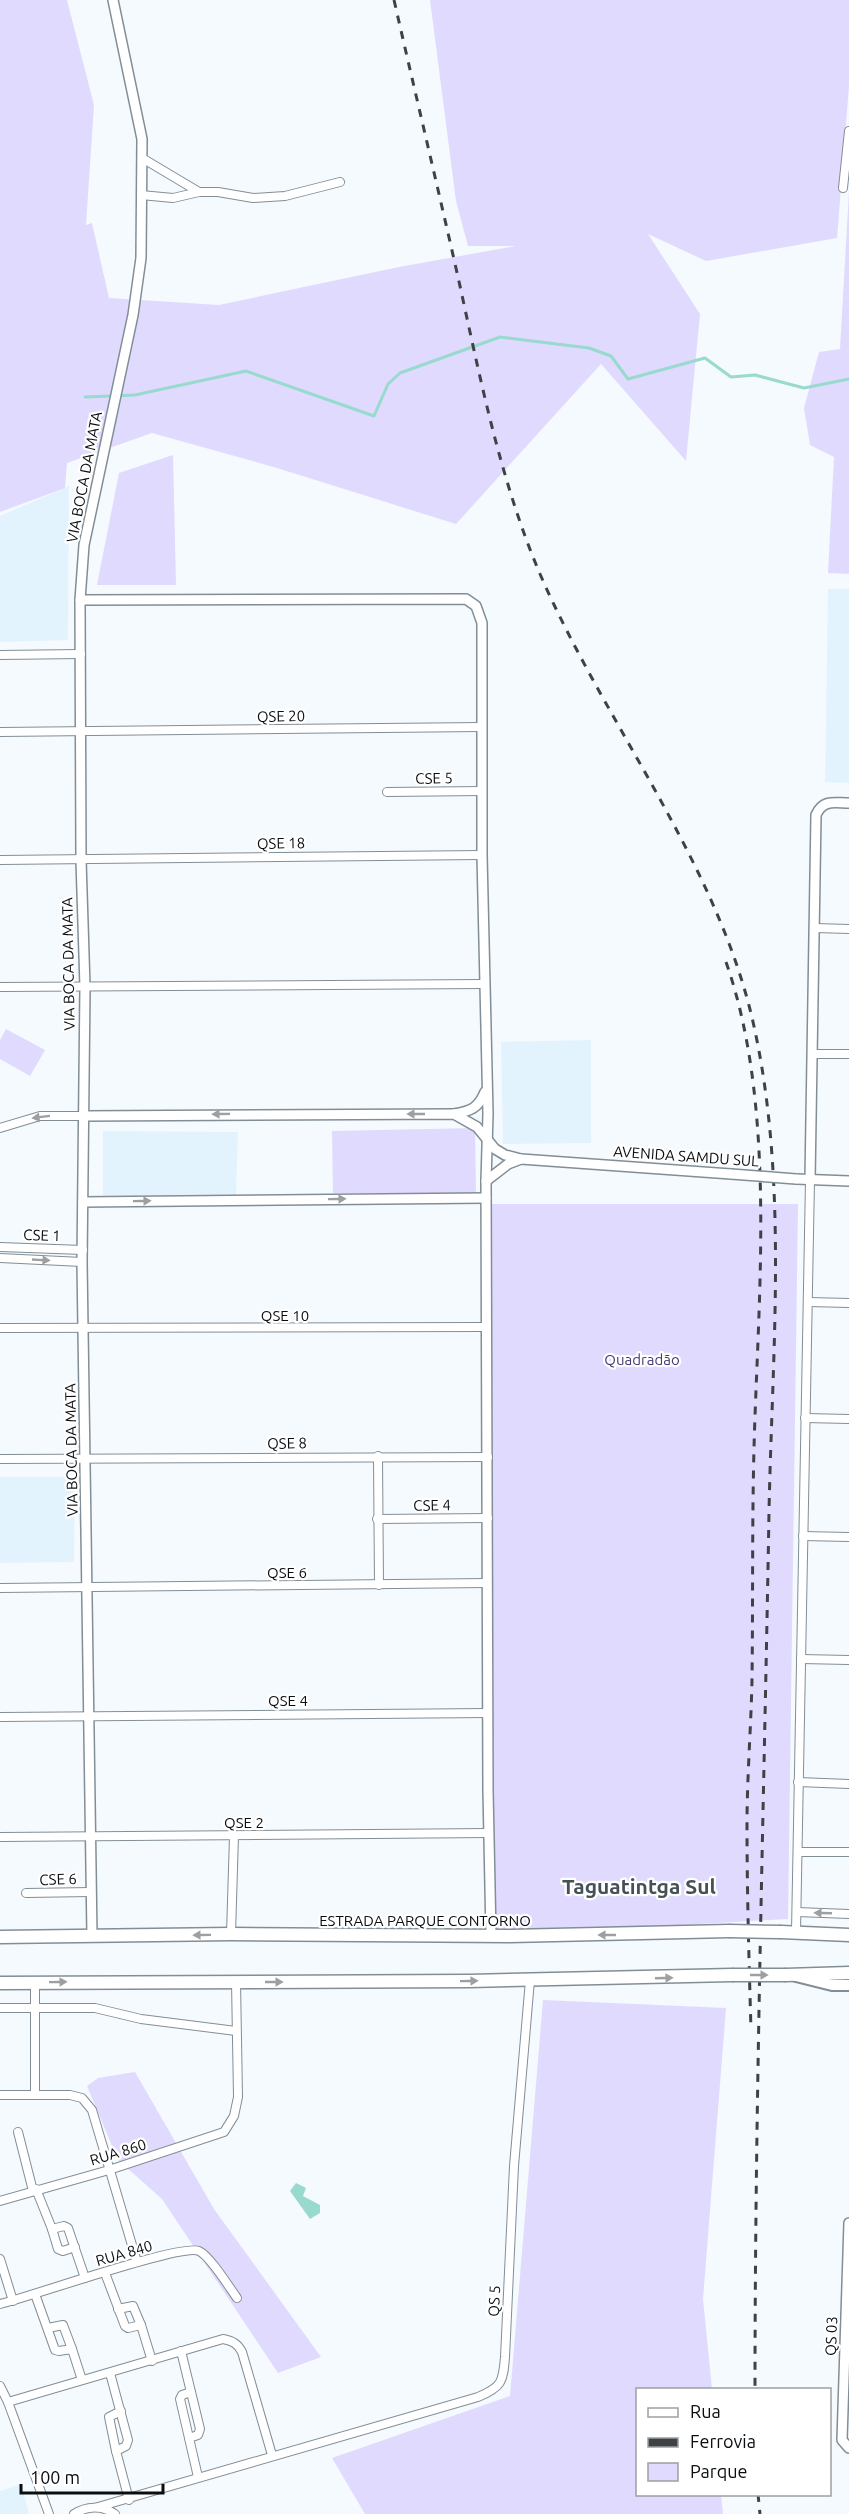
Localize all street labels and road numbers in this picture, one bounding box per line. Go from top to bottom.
street label: VIA BOCA DA MATA [63,410,105,544]
street label: QSE 20 [257,707,305,725]
street label: CSE 5 [415,769,453,787]
street label: QSE 18 [257,834,305,852]
street label: VIA BOCA DA MATA [58,897,78,1031]
street label: AVENIDA SAMDU SUL [613,1142,760,1170]
street label: CSE 1 [23,1226,61,1244]
street label: QSE 10 [261,1307,309,1324]
street label: VIA BOCA DA MATA [61,1383,81,1517]
street label: QSE 8 [267,1434,307,1452]
street label: CSE 4 [413,1496,451,1514]
street label: QSE 6 [267,1564,307,1581]
street label: QSE 4 [268,1692,308,1709]
street label: QSE 2 [224,1814,264,1831]
street label: CSE 6 [39,1870,77,1888]
street label: ESTRADA PARQUE CONTORNO [319,1912,531,1929]
street label: RUA 860 [88,2135,148,2169]
street label: RUA 840 [94,2237,154,2269]
street label: QS 5 [485,2285,503,2317]
street label: QS 03 [822,2316,840,2356]

